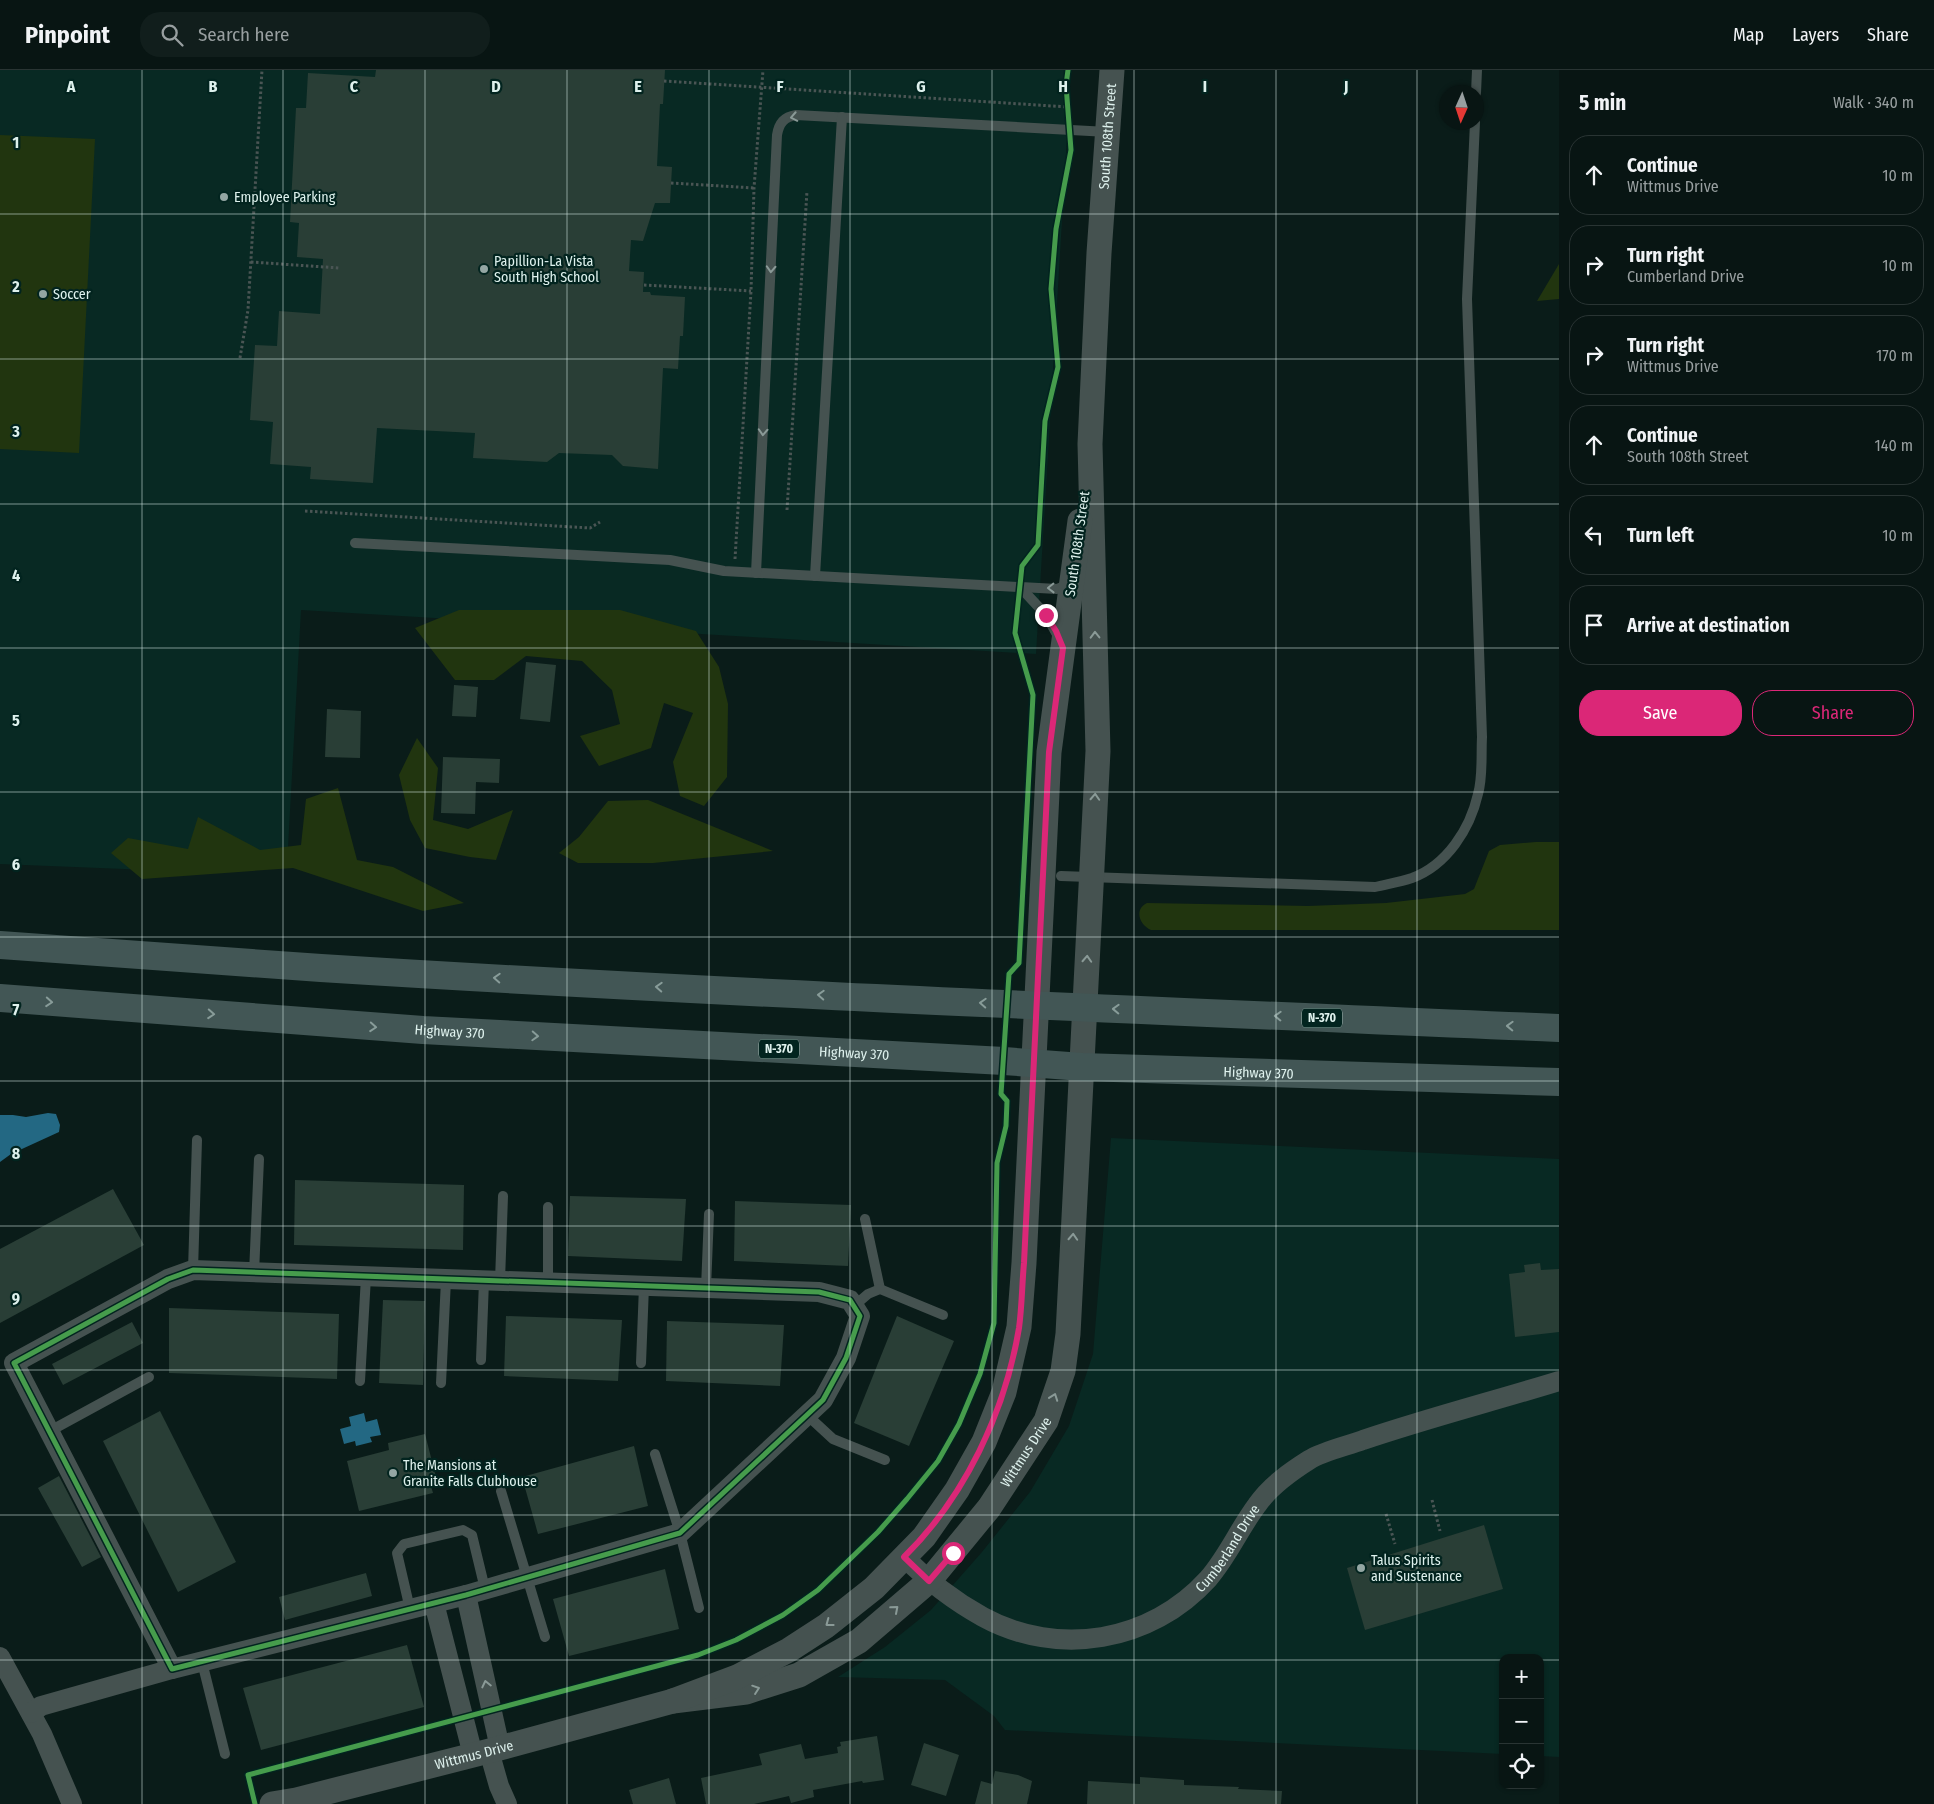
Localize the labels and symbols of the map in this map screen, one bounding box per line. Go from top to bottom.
text: A [66,77,76,96]
text: B [209,77,218,96]
text: C [350,77,359,96]
text: D [491,77,501,96]
text: E [634,77,642,96]
text: F [776,77,784,96]
text: G [916,77,926,96]
text: H [1058,77,1068,96]
text: I [1203,77,1207,96]
text: J [1343,77,1348,96]
street label: South 108th Street [1096,82,1120,190]
north arrow [1439,85,1484,130]
one-way arrow [789,111,798,122]
text: 1 [13,133,19,152]
place label: Employee Parking [234,189,336,206]
marker: Employee Parking [218,191,230,203]
place label: Papillion-La Vista South High School [494,253,599,286]
marker: Papillion-La Vista South High School [478,263,490,275]
one-way arrow [766,266,777,274]
text: 2 [11,277,20,296]
place label: Soccer [53,286,91,303]
marker: Soccer [37,288,49,300]
text: 3 [11,422,20,441]
one-way arrow [758,428,769,436]
street label: South 108th Street [1062,490,1093,598]
text: 4 [12,566,20,585]
one-way arrow [1046,583,1054,594]
route end [1035,604,1058,627]
one-way arrow [1090,630,1100,638]
text: 5 [12,711,20,730]
one-way arrow [1090,793,1101,801]
text: 6 [12,855,20,874]
one-way arrow [1082,955,1093,963]
one-way arrow [492,973,500,984]
one-way arrow [655,981,663,992]
one-way arrow [817,990,825,1001]
one-way arrow [45,996,53,1007]
one-way arrow [979,998,987,1009]
text: 7 [13,1000,20,1019]
one-way arrow [1111,1004,1119,1015]
road number: N-370 [1302,1008,1342,1028]
one-way arrow [207,1009,215,1020]
one-way arrow [1274,1011,1282,1021]
one-way arrow [1506,1020,1514,1031]
one-way arrow [369,1021,377,1032]
street label: Highway 370 [414,1021,485,1042]
one-way arrow [531,1031,539,1042]
road number: N-370 [759,1040,799,1059]
street label: Highway 370 [819,1043,890,1064]
street label: Highway 370 [1223,1063,1294,1083]
text: 8 [12,1144,21,1163]
one-way arrow [1068,1232,1078,1240]
text: 9 [12,1289,20,1308]
one-way arrow [1048,1393,1058,1402]
street label: Wittmus Drive [997,1414,1055,1490]
place label: The Mansions at Granite Falls Clubhouse [403,1457,537,1490]
marker: The Mansions at Granite Falls Clubhouse [387,1467,399,1479]
street label: Cumberland Drive [1192,1501,1264,1596]
route start [942,1542,965,1565]
place label: Talus Spirits and Sustenance [1371,1552,1462,1585]
marker: Talus Spirits and Sustenance [1355,1562,1367,1574]
one-way arrow [890,1606,899,1615]
one-way arrow [825,1617,835,1626]
one-way arrow [481,1679,492,1688]
one-way arrow [751,1685,760,1695]
street label: Wittmus Drive [433,1737,515,1773]

